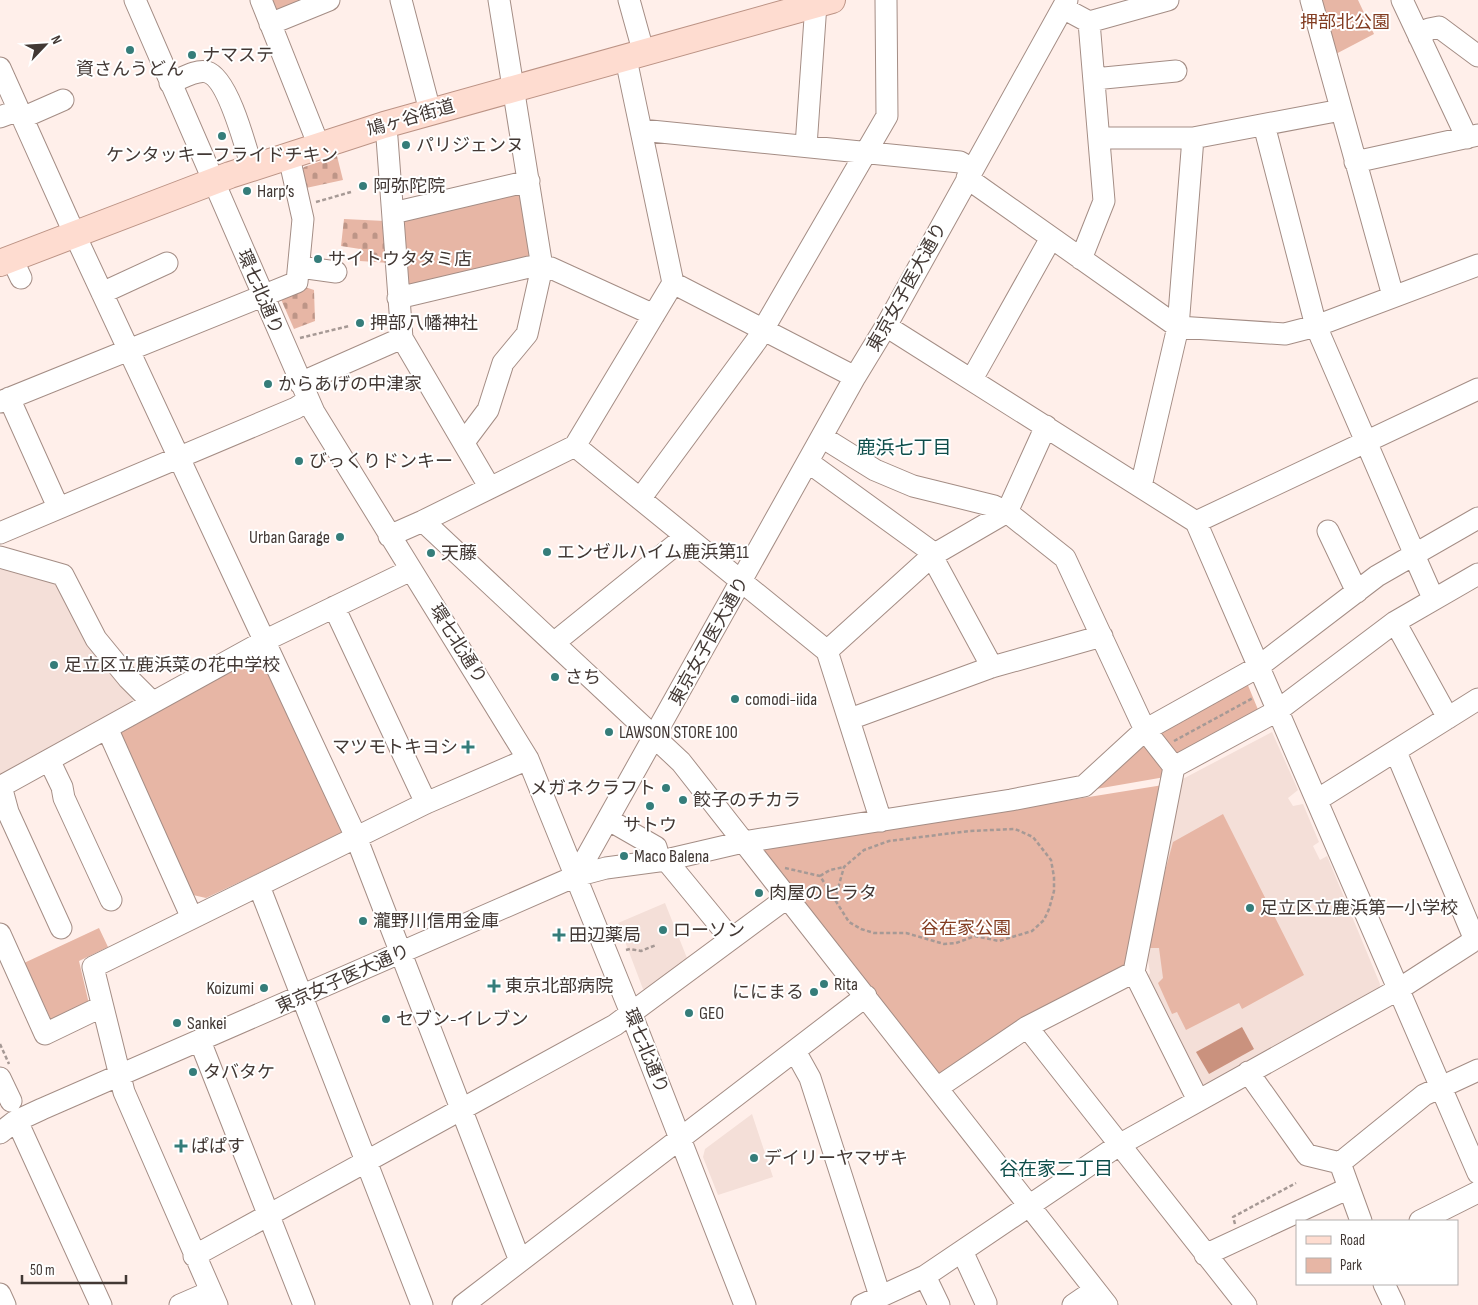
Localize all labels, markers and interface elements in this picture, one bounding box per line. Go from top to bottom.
park label: 押部北公園 [1300,12,1390,33]
north arrow [20,20,70,70]
text: N [47,33,66,47]
marker: 資さんうどん [124,44,136,56]
place label: ナマステ [202,45,274,66]
marker: ナマステ [186,49,198,61]
place label: 資さんうどん [76,59,184,80]
street label: 鳩ヶ谷街道 [365,96,457,140]
marker: ケンタッキーフライドチキン [216,130,228,142]
place label: パリジェンヌ [416,135,524,156]
marker: パリジェンヌ [400,139,412,151]
place label: ケンタッキーフライドチキン [106,145,338,166]
place label: 阿弥陀院 [373,176,445,197]
marker: 阿弥陀院 [357,180,369,192]
place label: Harp’s [257,181,295,202]
marker: Harp’s [241,185,253,197]
street label: 東京女子医大通り [863,219,951,355]
street label: 環七北通り [233,246,287,338]
place label: サイトウタタミ店 [328,249,472,270]
marker: サイトウタタミ店 [312,253,324,265]
place label: 押部八幡神社 [370,313,478,334]
marker: 押部八幡神社 [354,317,366,329]
place label: からあげの中津家 [278,374,422,395]
marker: からあげの中津家 [262,378,274,390]
district label: 鹿浜七丁目 [856,437,952,460]
place label: びっくりドンキー [309,451,453,472]
marker: びっくりドンキー [293,455,305,467]
place label: Urban Garage [249,527,330,548]
marker: Urban Garage [334,531,346,543]
place label: エンゼルハイム鹿浜第11 [557,542,750,563]
place label: 天藤 [441,543,477,564]
marker: エンゼルハイム鹿浜第11 [541,546,553,558]
marker: 天藤 [425,547,437,559]
street label: 東京女子医大通り [665,573,753,709]
street label: 環七北通り [425,600,491,688]
place label: 足立区立鹿浜菜の花中学校 [64,655,280,676]
marker: 足立区立鹿浜菜の花中学校 [48,659,60,671]
place label: さち [565,667,601,688]
marker: さち [549,671,561,683]
place label: comodi-iida [745,689,817,710]
marker: comodi-iida [729,693,741,705]
place label: LAWSON STORE 100 [619,722,738,743]
marker: LAWSON STORE 100 [603,726,615,738]
place label: マツモトキヨシ [332,737,458,758]
marker: マツモトキヨシ [462,741,474,753]
place label: メガネクラフト [530,778,656,799]
marker: メガネクラフト [660,782,672,794]
place label: 餃子のチカラ [693,790,801,811]
marker: 餃子のチカラ [677,794,689,806]
marker: サトウ [644,800,656,812]
place label: サトウ [623,815,677,836]
place label: Maco Balena [634,846,709,867]
marker: Maco Balena [618,850,630,862]
place label: 肉屋のヒラタ [769,883,877,904]
marker: 肉屋のヒラタ [753,887,765,899]
place label: 足立区立鹿浜第一小学校 [1260,898,1458,919]
marker: 足立区立鹿浜第一小学校 [1244,902,1256,914]
place label: 瀧野川信用金庫 [373,911,499,932]
marker: 瀧野川信用金庫 [357,915,369,927]
park label: 谷在家公園 [921,918,1011,939]
place label: ローソン [673,920,745,941]
marker: ローソン [657,924,669,936]
place label: 田辺薬局 [569,925,641,946]
marker: 田辺薬局 [553,929,565,941]
street label: 東京女子医大通り [273,940,413,1018]
place label: Rita [834,974,858,995]
place label: 東京北部病院 [505,976,613,997]
place label: Koizumi [206,978,254,999]
marker: Rita [818,978,830,990]
marker: 東京北部病院 [487,979,501,993]
marker: Koizumi [258,982,270,994]
place label: ににまる [732,982,804,1003]
marker: ににまる [808,986,820,998]
place label: GEO [699,1003,724,1024]
street label: 環七北通り [619,1005,673,1097]
marker: GEO [683,1007,695,1019]
place label: セブン-イレブン [396,1009,529,1030]
place label: Sankei [187,1013,227,1034]
marker: セブン-イレブン [380,1013,392,1025]
marker: Sankei [171,1017,183,1029]
place label: タバタケ [203,1062,275,1083]
marker: タバタケ [187,1066,199,1078]
place label: ぱぱす [191,1136,245,1157]
marker: ぱぱす [175,1140,187,1152]
place label: デイリーヤマザキ [764,1148,908,1169]
marker: デイリーヤマザキ [748,1152,760,1164]
district label: 谷在家二丁目 [999,1158,1113,1181]
legend [1296,1220,1458,1285]
text: Road [1340,1231,1365,1250]
scale bar [22,1252,126,1284]
text: Park [1340,1256,1362,1275]
text: 50 m [30,1261,55,1280]

